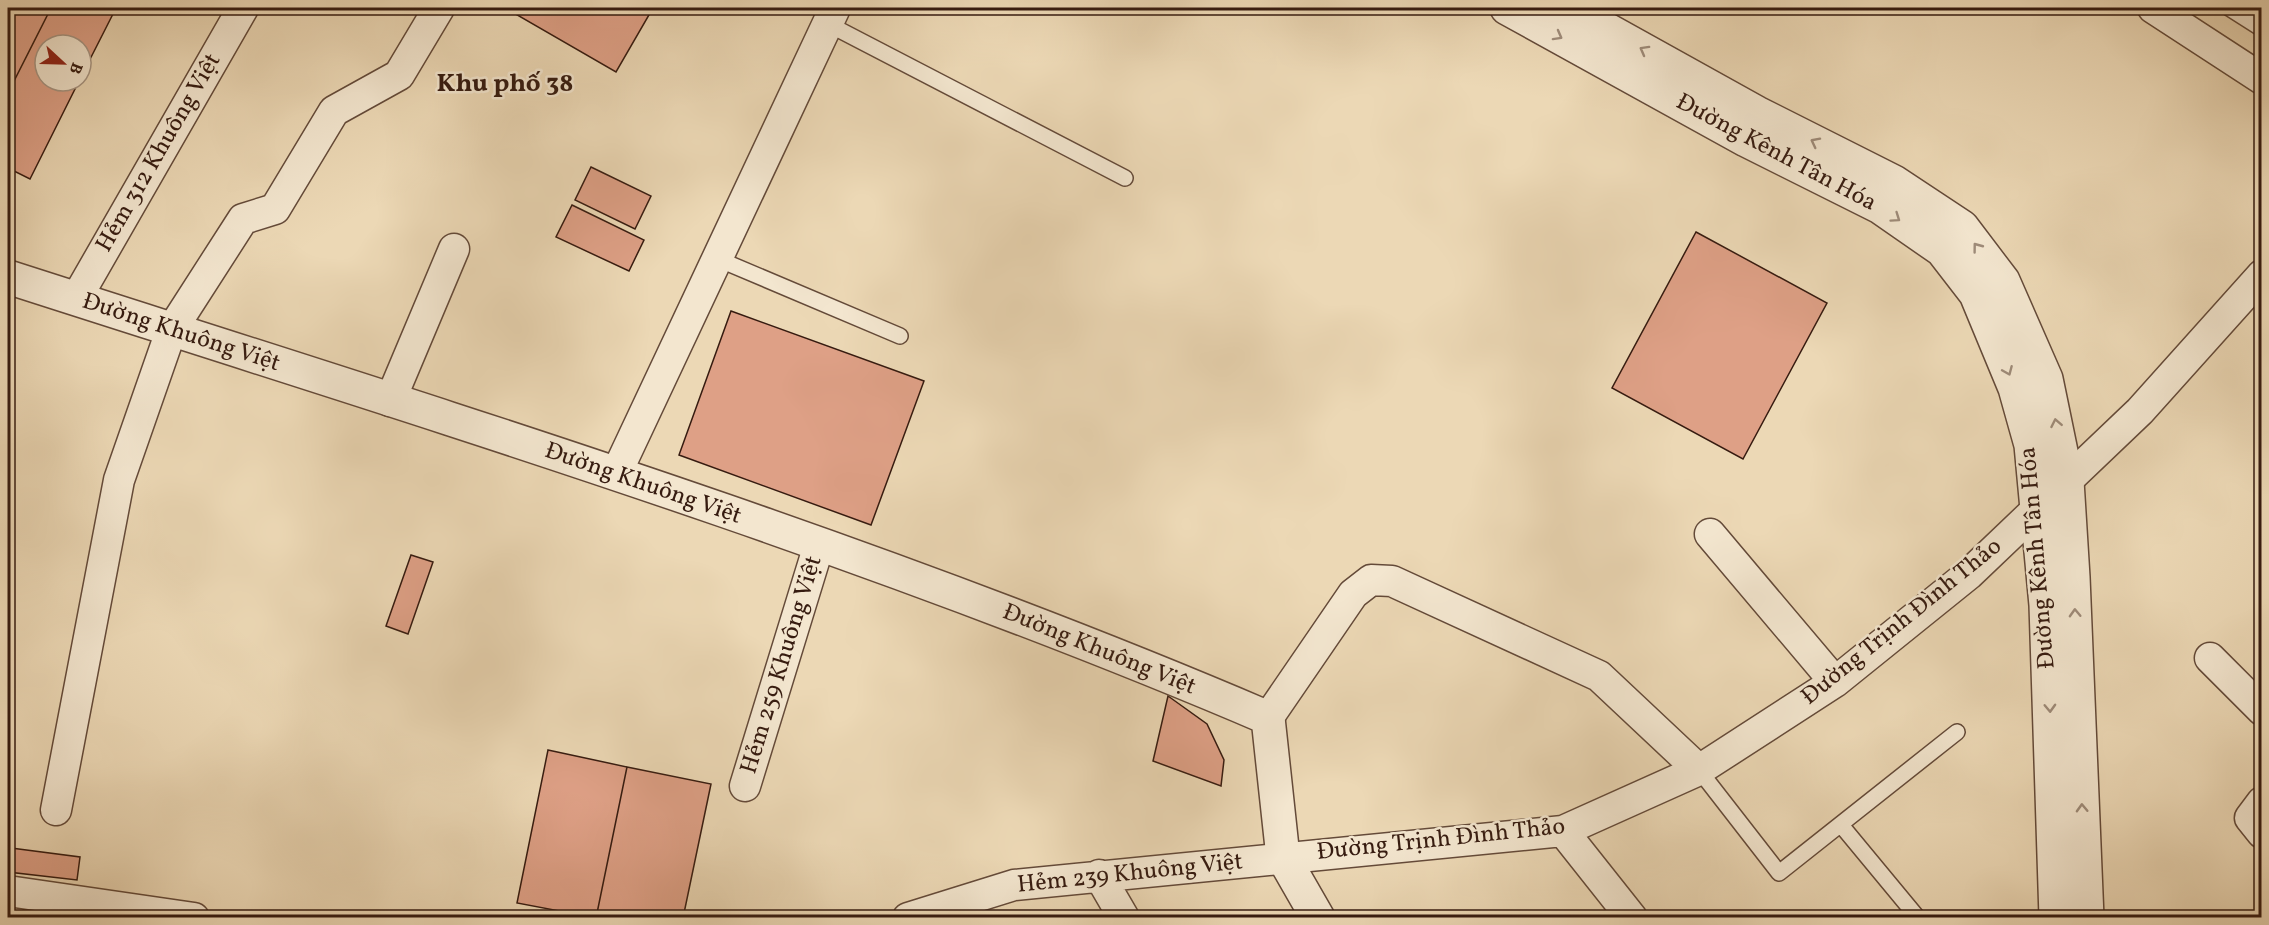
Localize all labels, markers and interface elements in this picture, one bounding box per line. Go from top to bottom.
one-way arrow [1552,29,1562,40]
north arrow [33,33,93,93]
one-way arrow [1640,46,1650,57]
street label: Hẻm 312 Khuông Việt [88,47,230,259]
text: B [63,59,87,77]
district label: Khu phố 38 [437,66,573,102]
street label: Đường Kênh Tân Hóa [1670,86,1882,220]
one-way arrow [1811,138,1822,150]
one-way arrow [1889,211,1900,222]
one-way arrow [1974,243,1985,254]
street label: Đường Khuông Việt [78,285,284,381]
one-way arrow [2001,364,2013,375]
one-way arrow [2050,419,2063,429]
street label: Đường Khuông Việt [540,434,746,534]
street label: Đường Kênh Tân Hóa [2011,445,2065,671]
street label: Đường Trịnh Đình Thảo [1794,530,2010,714]
street label: Hẻm 259 Khuông Việt [733,552,831,778]
street label: Đường Khuông Việt [997,596,1201,704]
one-way arrow [2068,609,2081,618]
one-way arrow [2043,704,2056,713]
one-way arrow [2075,804,2088,813]
street label: Đường Trịnh Đình Thảo [1315,810,1567,870]
street label: Hẻm 239 Khuông Việt [1016,845,1244,903]

